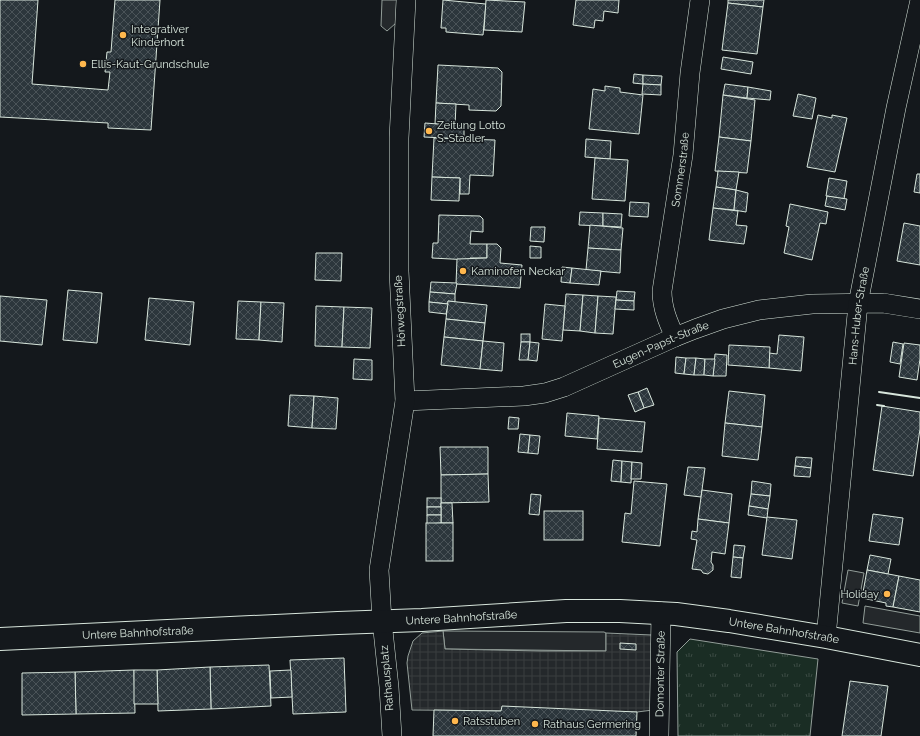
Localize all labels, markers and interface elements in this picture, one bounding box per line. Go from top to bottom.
place label: Integrativer Kinderhort [131,23,189,49]
marker: Integrativer Kinderhort [118,30,128,40]
place label: Ellis-Kaut-Grundschule [91,58,210,71]
marker: Ellis-Kaut-Grundschule [78,59,88,69]
place label: Zeitung Lotto S. Stadler [437,119,506,145]
marker: Zeitung Lotto S. Stadler [424,126,434,136]
street label: Sommerstraße [669,131,691,208]
place label: Kaminofen Neckar [471,265,565,278]
street label: Hans-Huber-Straße [846,265,872,365]
marker: Kaminofen Neckar [458,266,468,276]
street label: Hörwegstraße [392,274,408,347]
street label: Eugen-Papst-Straße [611,318,711,371]
place label: Holiday [840,588,879,601]
marker: Holiday [882,589,892,599]
street label: Untere Bahnhofstraße [405,608,518,627]
street label: Untere Bahnhofstraße [728,615,841,646]
street label: Untere Bahnhofstraße [82,623,194,642]
street label: Domonter Straße [653,630,667,717]
street label: Rathausplatz [378,644,396,711]
place label: Ratsstuben [463,715,520,728]
marker: Ratsstuben [450,716,460,726]
place label: Rathaus Germering [543,718,641,731]
marker: Rathaus Germering [530,719,540,729]

